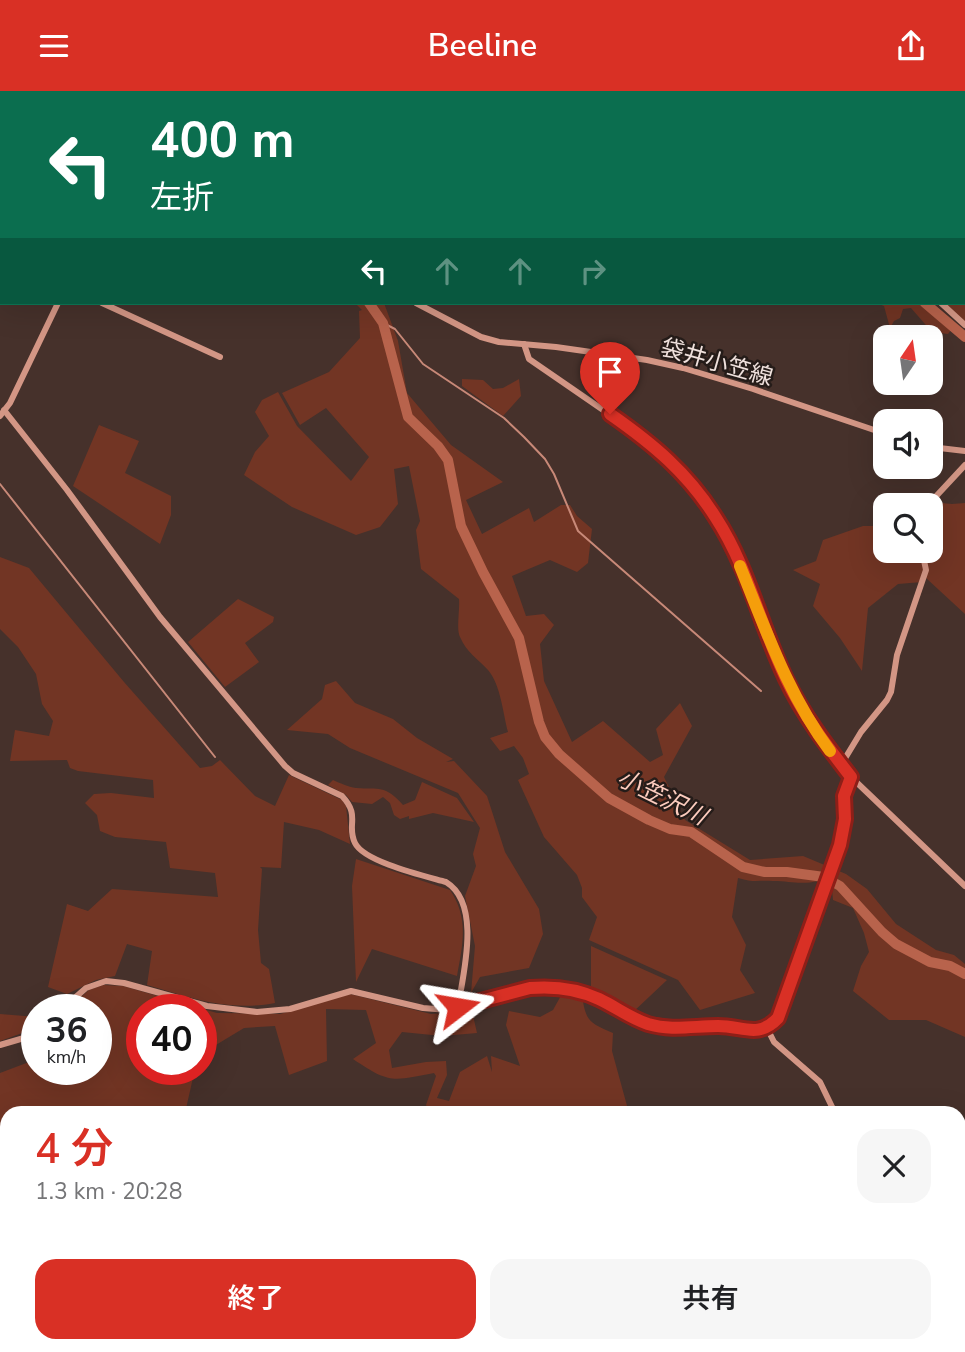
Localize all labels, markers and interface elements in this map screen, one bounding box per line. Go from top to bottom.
text: Beeline [428,24,537,67]
icon: menu [35,27,73,65]
icon: share [892,27,930,65]
text: 400 m [150,107,294,174]
icon: left [35,119,126,210]
text: 左折 [150,176,214,219]
icon: left [355,252,393,290]
icon: ahead [428,252,466,290]
icon: ahead [501,252,539,290]
icon: right [574,252,612,290]
north arrow [873,325,943,395]
map controls [873,325,943,563]
street label: 袋井小笠線 [657,332,776,393]
pin [580,342,640,414]
icon: arrive [591,353,629,391]
button: sound [873,409,943,479]
button: search [873,493,943,563]
water label: 小笠沢川 [612,762,715,834]
position arrow [421,970,495,1044]
speed limit sign: 40 [126,994,217,1085]
text: 36 [45,1007,88,1054]
text: km/h [47,1045,86,1069]
text: 4 分 [35,1121,113,1178]
button: close [857,1129,931,1203]
text: 1.3 km · 20:28 [35,1176,182,1207]
button: 終了 [35,1259,476,1339]
button: 共有 [490,1259,931,1339]

